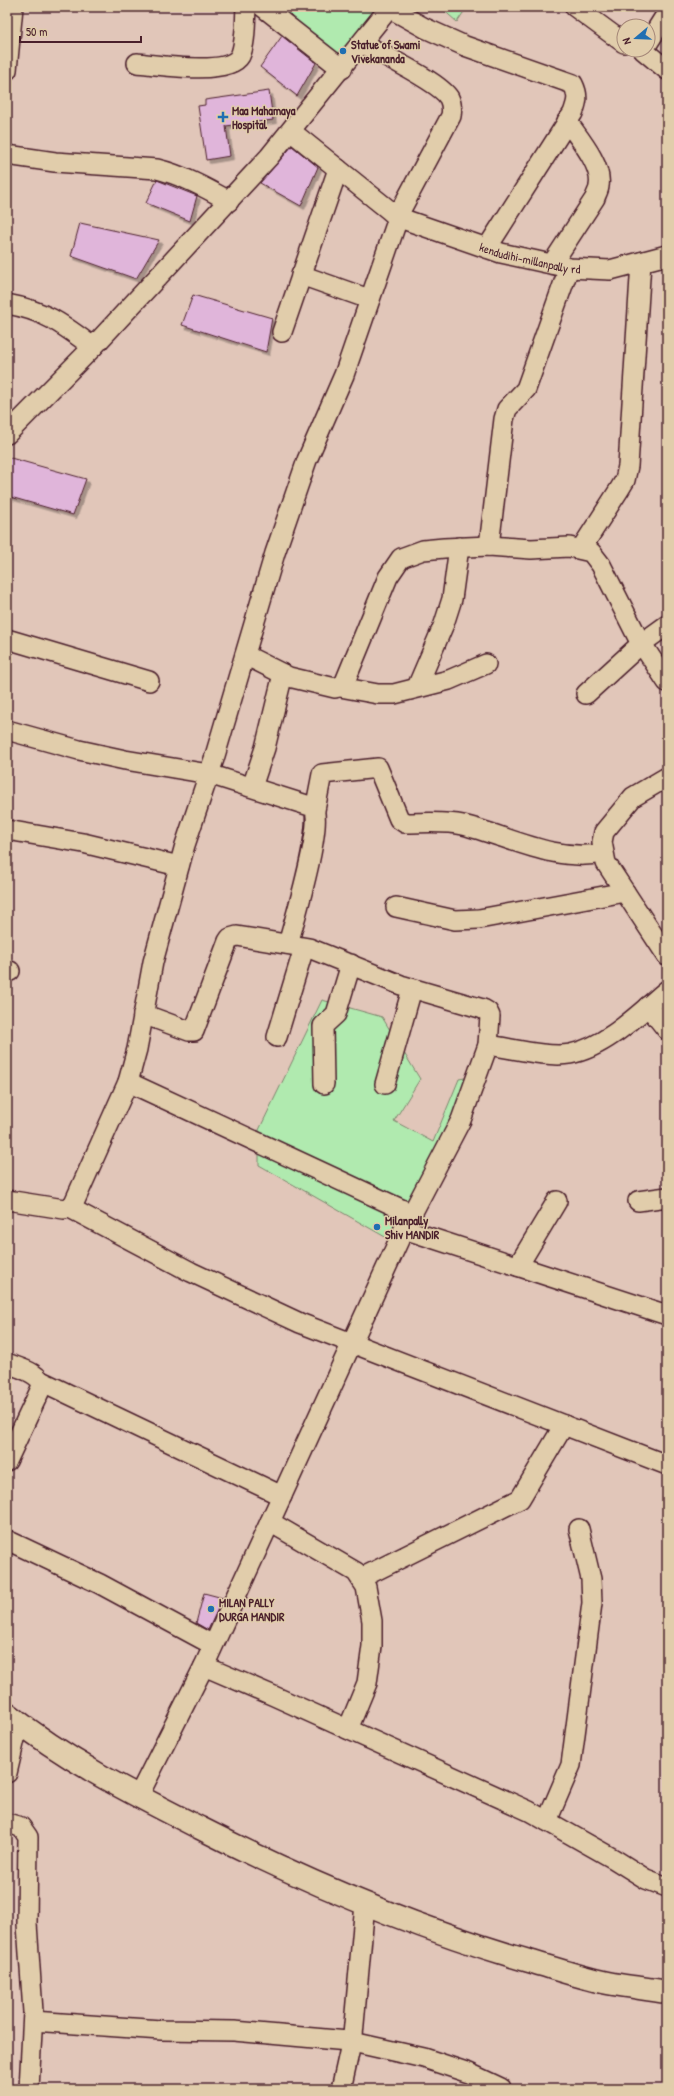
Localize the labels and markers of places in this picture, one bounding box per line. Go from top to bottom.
place label: Statue of Swami Vivekananda [351,36,421,67]
marker: Statue of Swami Vivekananda [338,46,348,56]
place label: Maa Mahamaya Hospital [232,102,296,134]
marker: Maa Mahamaya Hospital [217,111,229,123]
place label: Milanpally Shiv MANDIR [385,1212,440,1243]
marker: Milanpally Shiv MANDIR [372,1222,382,1232]
place label: MILAN PALLY DURGA MANDIR [219,1594,285,1625]
marker: MILAN PALLY DURGA MANDIR [206,1604,216,1614]

